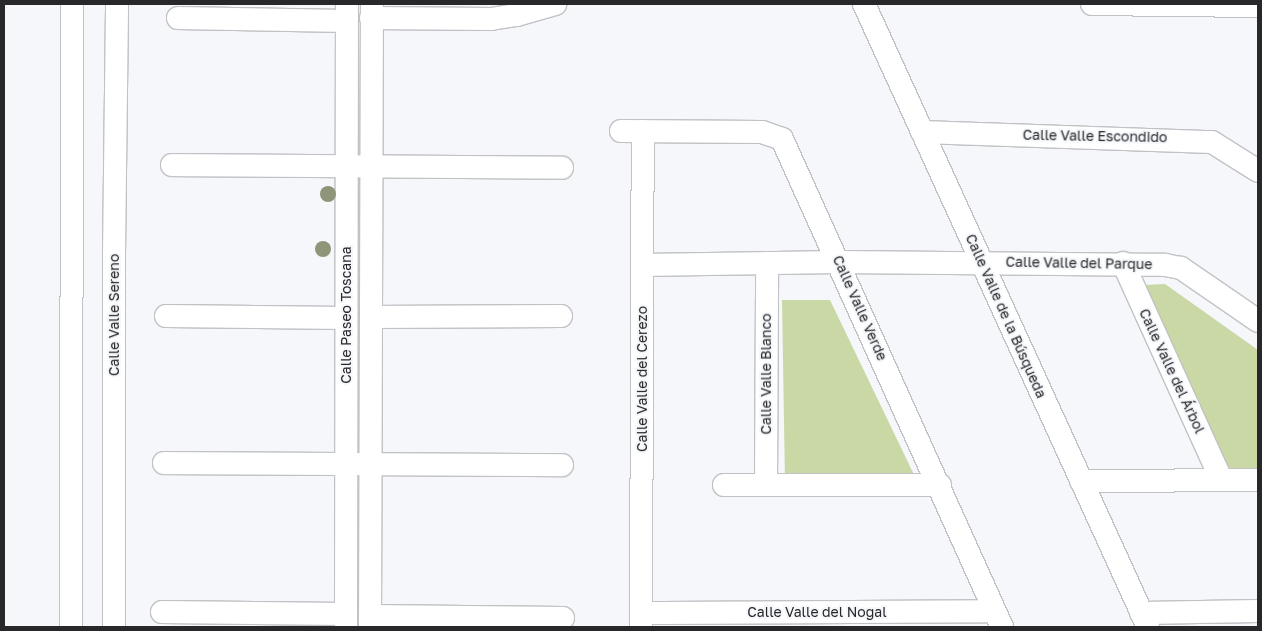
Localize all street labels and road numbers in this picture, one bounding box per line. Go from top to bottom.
street label: Calle Valle Escondido [1022,126,1168,146]
street label: Calle Valle de la Búsqueda [962,231,1050,401]
street label: Calle Paseo Toscana [338,246,354,384]
street label: Calle Valle Verde [829,253,891,363]
street label: Calle Valle del Parque [1005,253,1153,273]
street label: Calle Valle Sereno [106,254,122,376]
street label: Calle Valle del Cerezo [634,306,650,452]
street label: Calle Valle del Árbol [1136,306,1208,436]
street label: Calle Valle Blanco [758,313,774,435]
street label: Calle Valle del Nogal [747,604,887,620]

